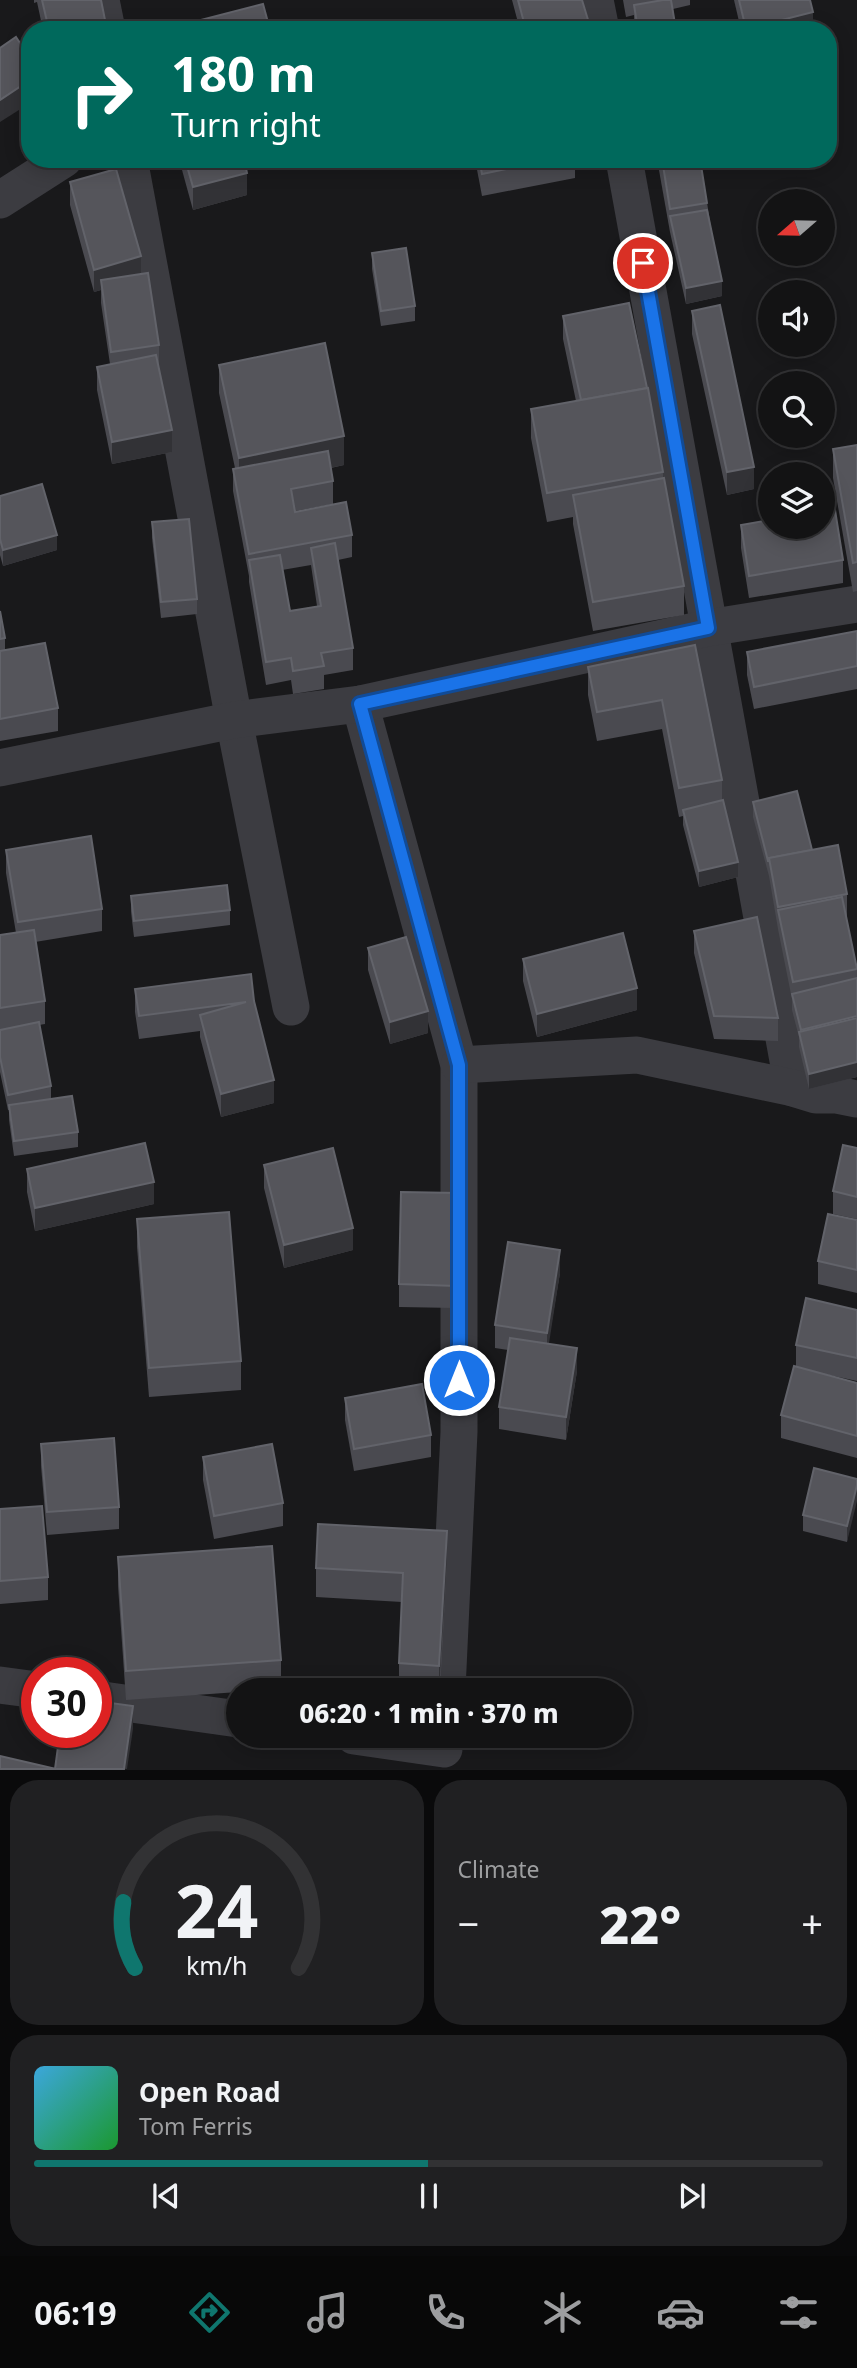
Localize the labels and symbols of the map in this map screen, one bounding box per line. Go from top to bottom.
north arrow [758,189,835,266]
pin [613,233,673,293]
position arrow [422,1343,496,1417]
speed limit sign: 30 [21,1657,112,1748]

